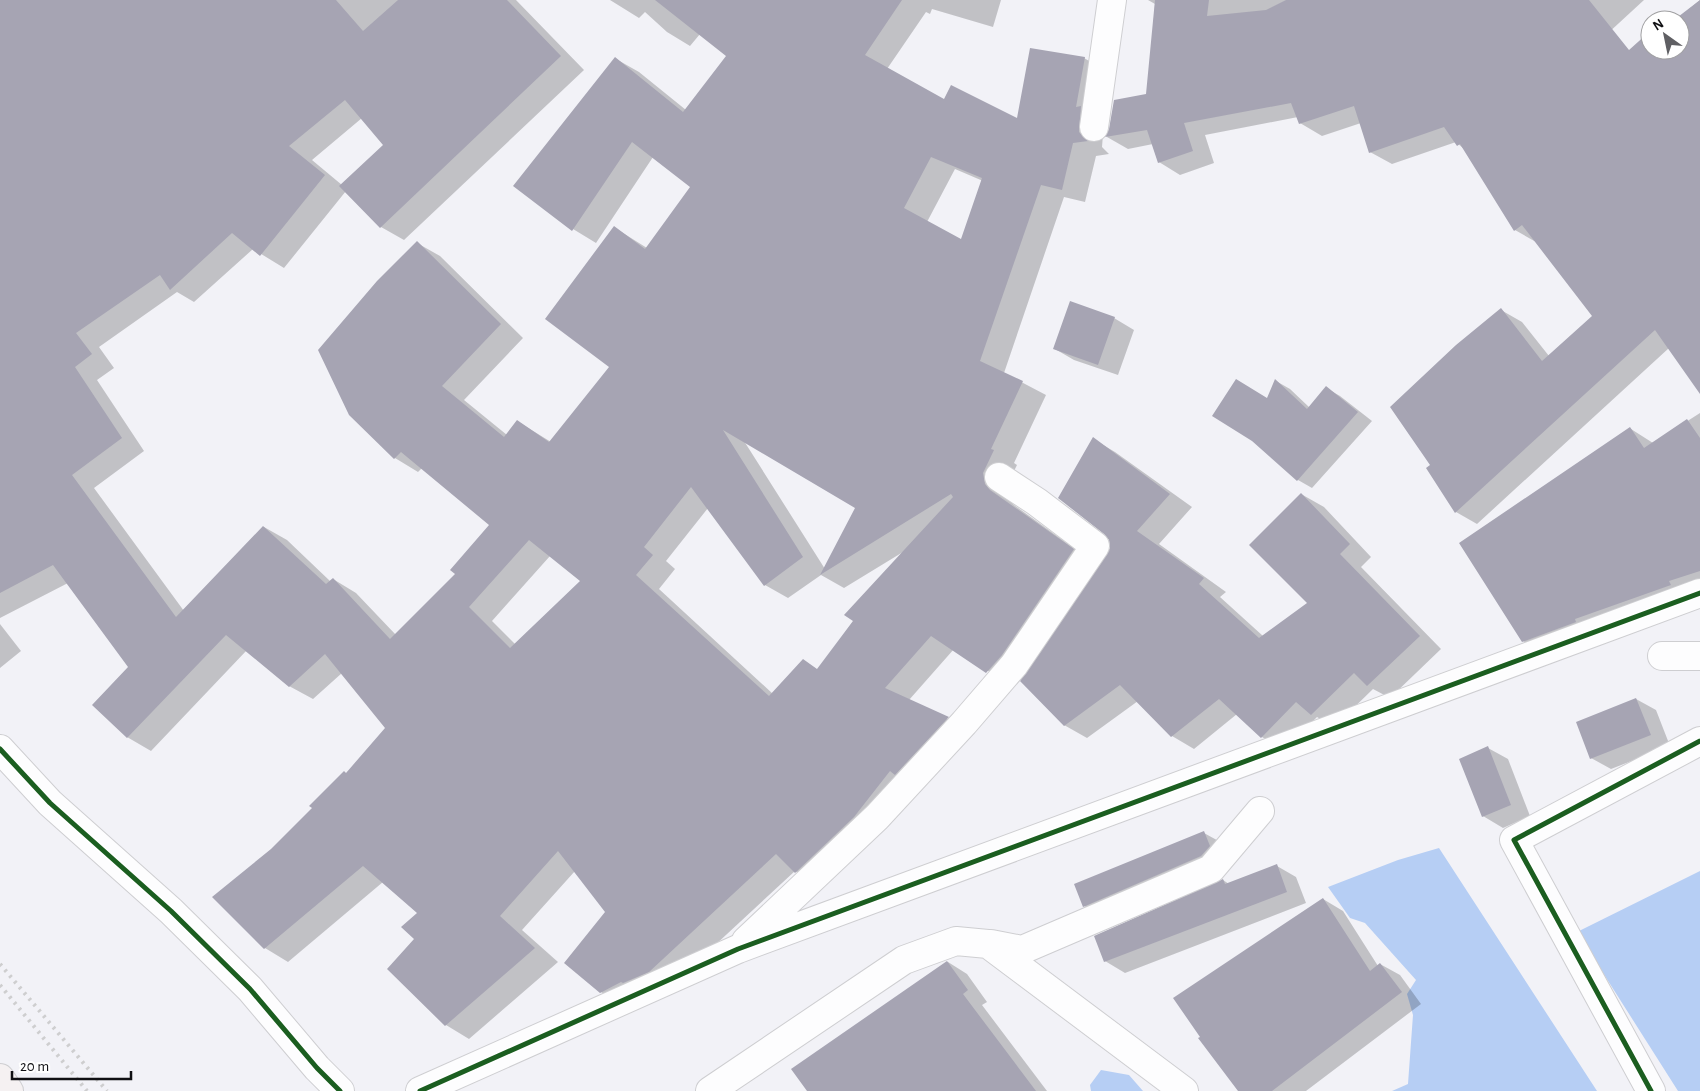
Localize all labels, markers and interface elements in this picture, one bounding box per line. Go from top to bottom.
north arrow [1640,10,1690,60]
text: N [1651,16,1666,33]
scale bar [12,1048,131,1080]
text: 20 m [20,1059,49,1074]

